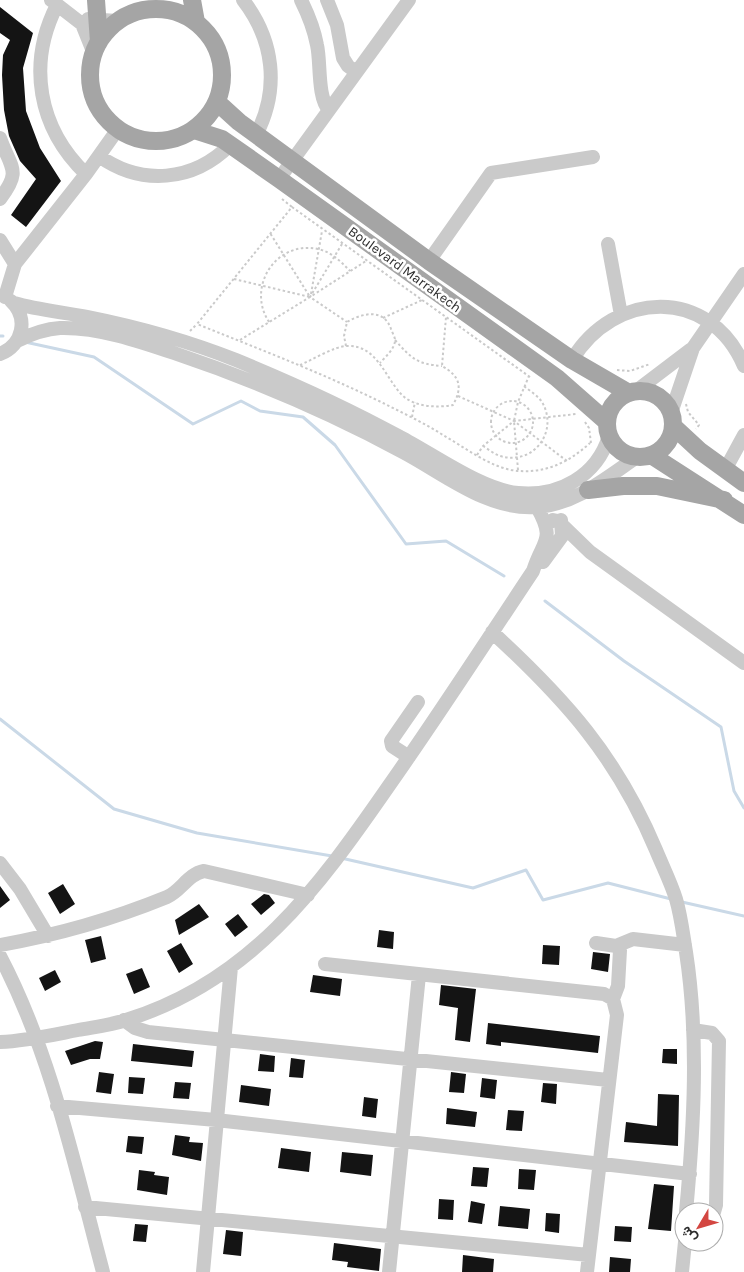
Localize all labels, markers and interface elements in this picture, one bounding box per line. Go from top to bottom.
street label: Boulevard Marrakech [345,223,465,316]
north arrow [674,1202,724,1252]
text: ش [677,1223,701,1247]

